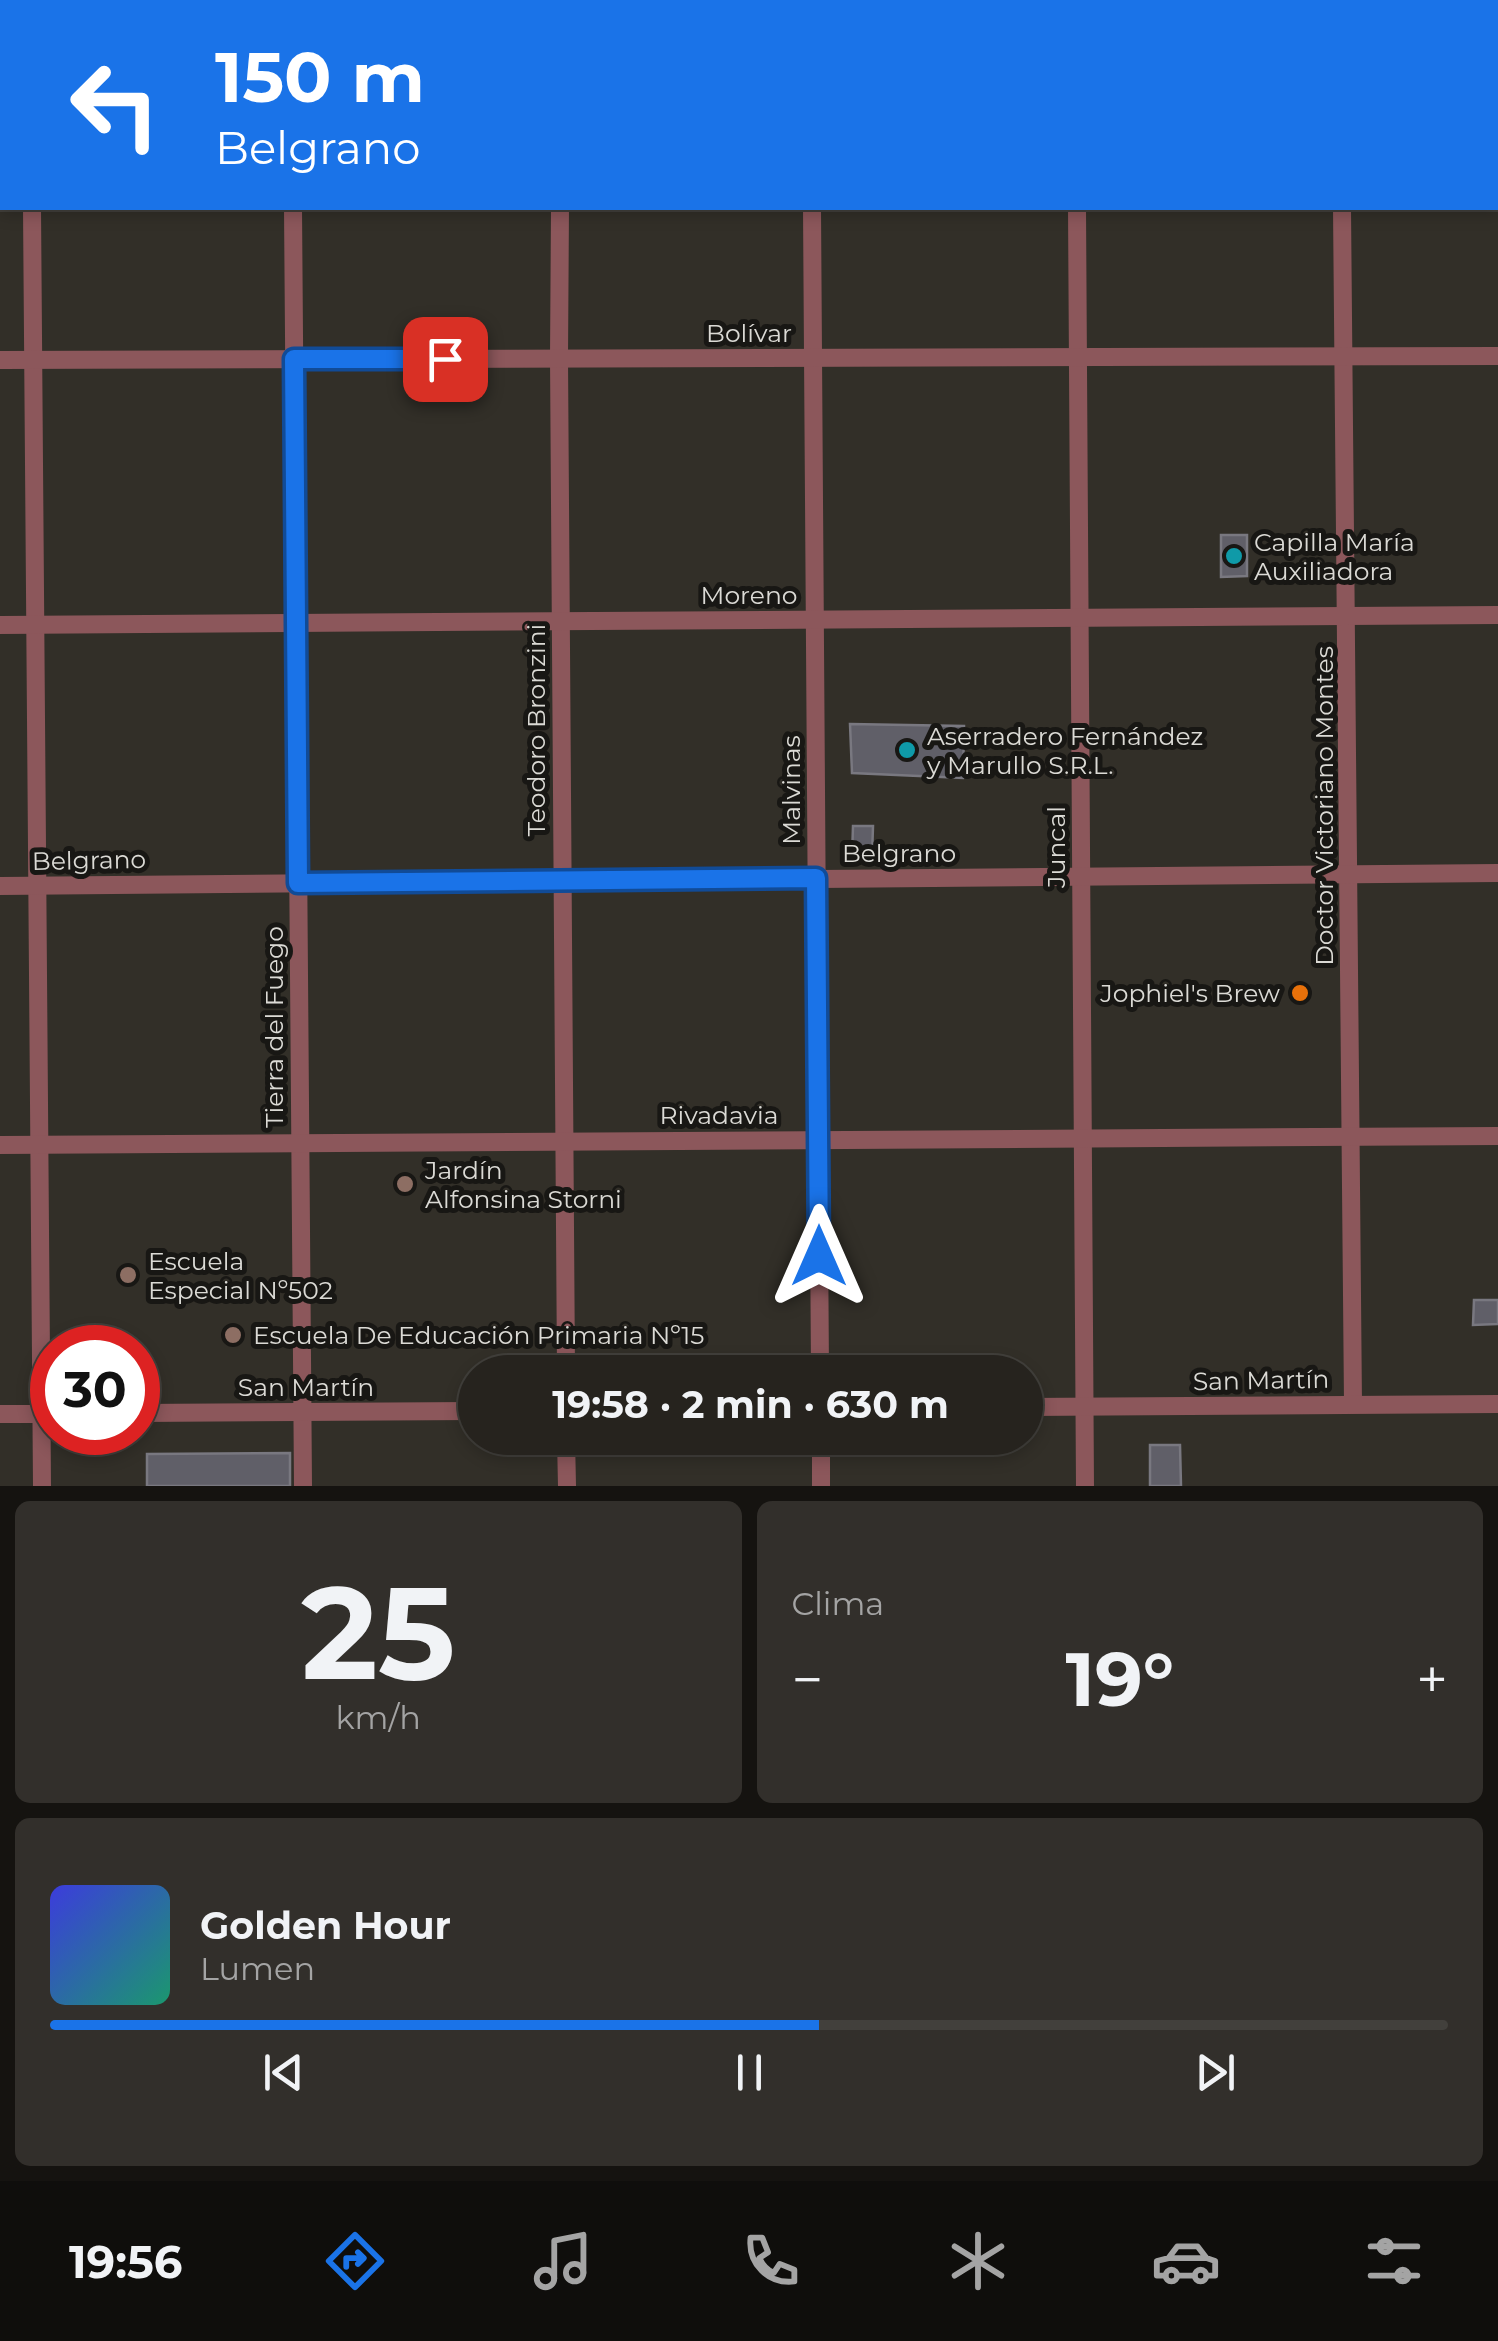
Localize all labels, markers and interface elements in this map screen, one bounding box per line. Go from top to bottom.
text: 150 m [215,34,425,120]
icon: left [50,40,180,170]
text: Belgrano [215,120,420,175]
pin [403,317,488,402]
street label: Bolívar [706,318,792,348]
icon: arrive [418,332,473,387]
place label: Capilla María Auxiliadora [1254,527,1415,586]
marker: Capilla María Auxiliadora [1223,545,1245,567]
street label: Moreno [701,580,797,610]
street label: Teodoro Bronzini [521,624,551,836]
street label: Doctor Victoriano Montes [1309,646,1339,966]
place label: Aserradero Fernández y Marullo S.R.L. [926,721,1203,780]
street label: Malvinas [776,735,806,845]
marker: Aserradero Fernández y Marullo S.R.L. [896,739,918,761]
street label: Juncal [1041,806,1071,889]
street label: Belgrano [842,838,956,868]
street label: Belgrano [32,844,146,876]
street label: Tierra del Fuego [259,926,289,1128]
place label: Jophiel's Brew [1099,978,1280,1008]
marker: Jophiel's Brew [1289,982,1311,1004]
street label: Rivadavia [659,1100,779,1130]
place label: Jardín Alfonsina Storni [424,1155,622,1214]
marker: Jardín Alfonsina Storni [394,1173,416,1195]
position arrow [767,1204,871,1308]
place label: Escuela Especial Nº502 [148,1246,333,1305]
marker: Escuela Especial Nº502 [117,1264,139,1286]
place label: Escuela De Educación Primaria Nº15 [253,1320,705,1350]
marker: Escuela De Educación Primaria Nº15 [222,1324,244,1346]
speed limit sign: 30 [30,1325,160,1455]
street label: San Martín [1193,1364,1329,1396]
street label: San Martín [238,1372,374,1402]
text: 19:58 · 2 min · 630 m [552,1381,949,1428]
text: 25 [301,1553,455,1712]
text: Clima [792,1584,884,1623]
text: 19° [1065,1633,1174,1725]
text: − [792,1646,823,1713]
text: + [1416,1646,1448,1713]
text: km/h [336,1698,421,1737]
text: Golden Hour [200,1902,451,1949]
text: Lumen [200,1949,315,1988]
icon: previous [256,2045,311,2100]
icon: pause [722,2045,777,2100]
icon: next [1188,2045,1243,2100]
icon: directions [320,2226,390,2296]
icon: music [528,2226,598,2296]
icon: phone [736,2226,806,2296]
icon: climate [943,2226,1013,2296]
icon: car [1151,2226,1221,2296]
icon: filters [1359,2226,1429,2296]
text: 19:56 [69,2234,182,2289]

